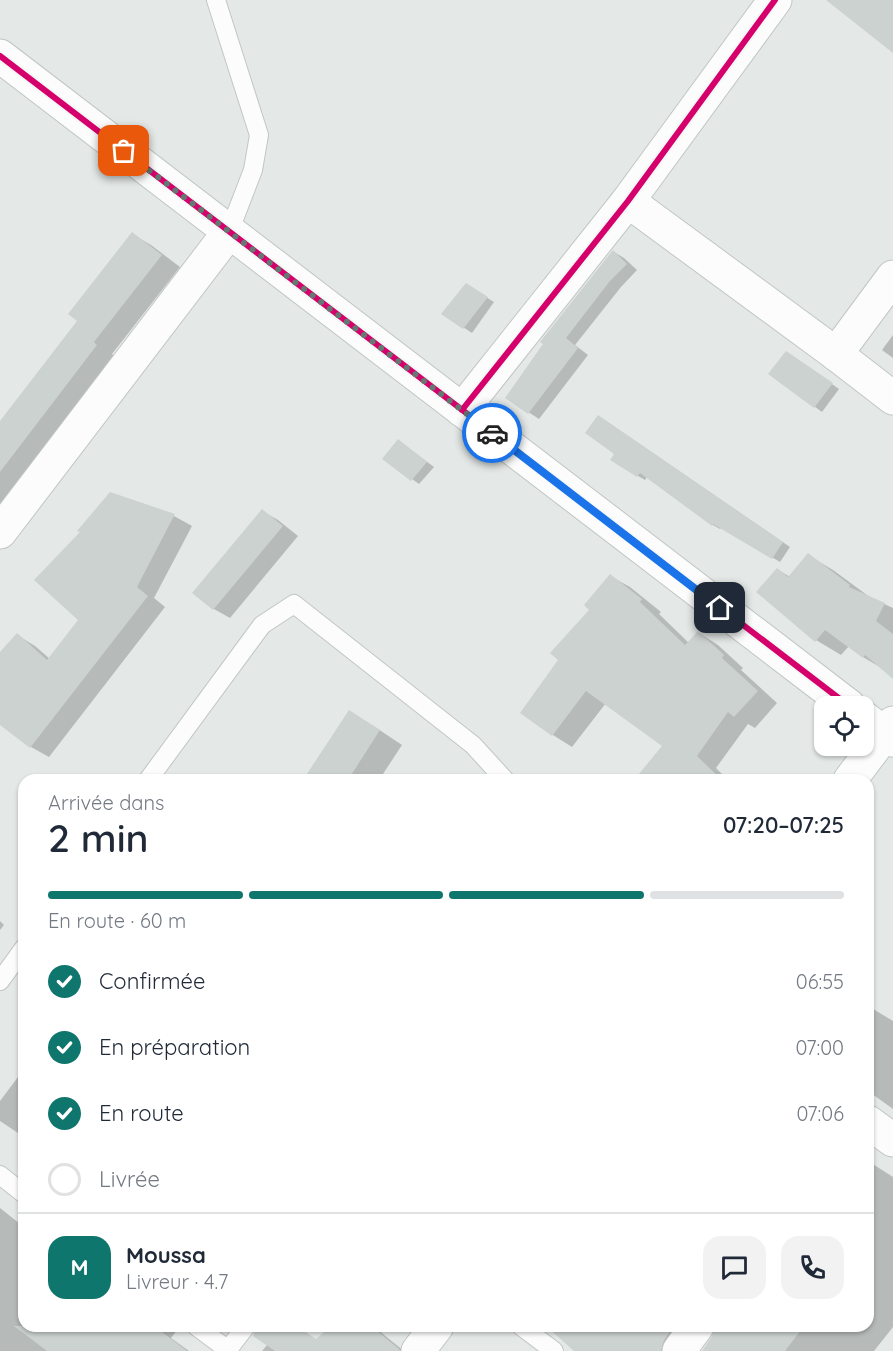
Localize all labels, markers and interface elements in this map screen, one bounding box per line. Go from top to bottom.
pin [98,125,149,176]
icon: bag [107,134,140,167]
courier [462,403,522,463]
icon: car [476,417,509,450]
pin [694,582,745,633]
icon: home [703,591,736,624]
map controls [814,696,874,756]
button: locate [814,696,874,756]
text: Arrivée dans [48,790,164,815]
text: 07:20–07:25 [723,811,844,839]
text: 2 min [48,813,149,862]
text: En route · 60 m [48,908,186,933]
icon: check [48,965,81,998]
text: Confirmée [99,967,205,995]
text: 06:55 [796,969,844,994]
icon: check [48,1031,81,1064]
text: En préparation [99,1033,250,1061]
text: 07:00 [795,1035,844,1060]
icon: check [48,1097,81,1130]
text: En route [99,1099,184,1127]
text: 07:06 [797,1101,844,1126]
text: Livrée [99,1165,160,1193]
button: chat [703,1236,766,1299]
button: phone [781,1236,844,1299]
text: Moussa [126,1241,206,1269]
text: M [70,1253,89,1281]
text: Livreur · 4.7 [126,1269,228,1294]

